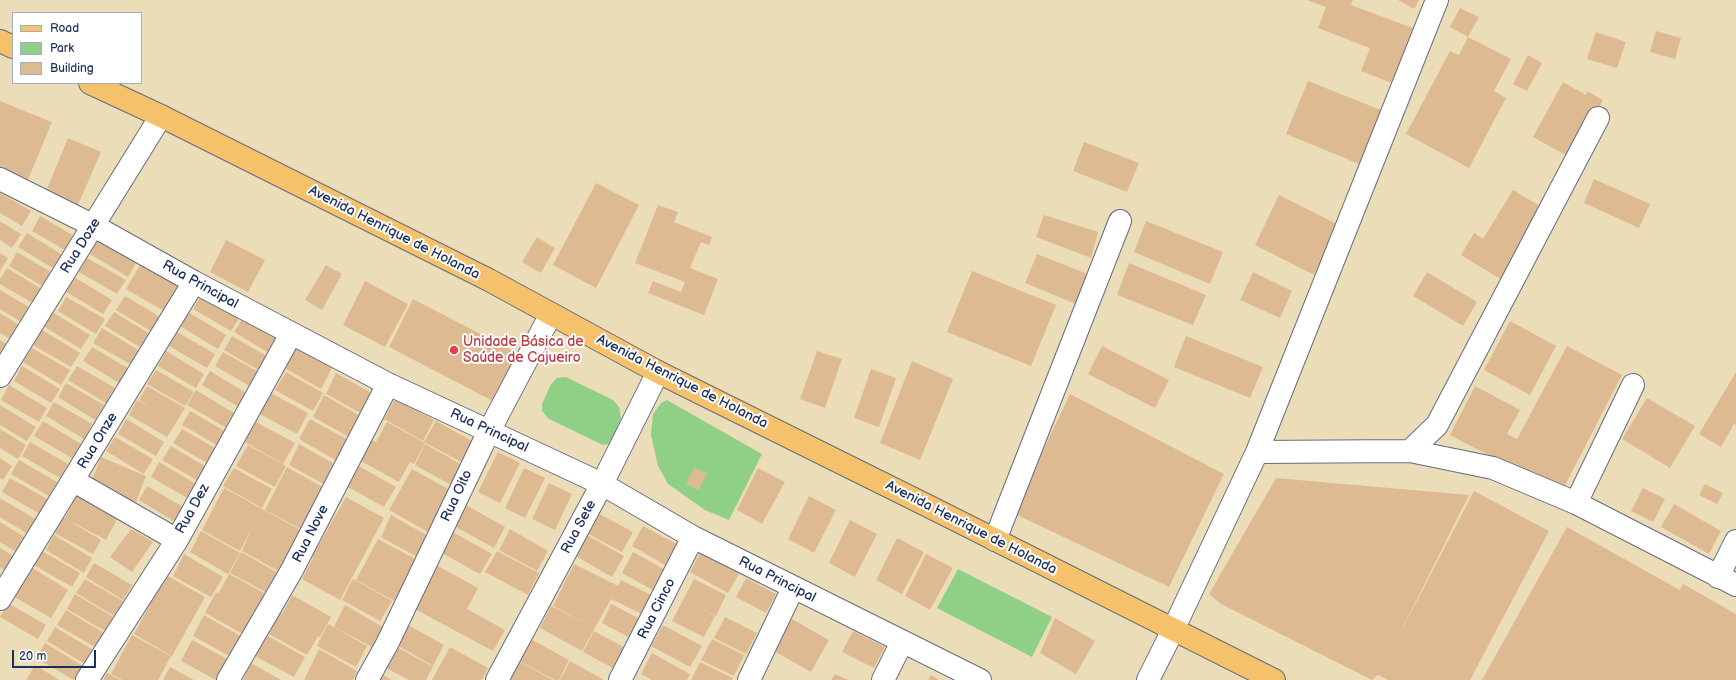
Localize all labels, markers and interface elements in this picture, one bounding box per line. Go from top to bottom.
legend [12,12,142,84]
text: Road [50,21,79,36]
text: Park [50,41,74,56]
text: Building [50,61,94,76]
street label: Avenida Henrique de Holanda [306,182,482,284]
street label: Rua Doze [57,215,105,277]
street label: Rua Principal [159,257,241,313]
street label: Avenida Henrique de Holanda [594,331,770,433]
place label: Unidade Básica de Saúde de Cajueiro [463,334,584,366]
marker: Unidade Básica de Saúde de Cajueiro [448,344,460,356]
street label: Rua Principal [447,406,531,456]
street label: Rua Onze [75,410,121,472]
street label: Rua Oito [438,467,476,525]
street label: Avenida Henrique de Holanda [883,477,1059,579]
street label: Rua Dez [172,481,214,537]
street label: Rua Sete [558,497,600,557]
street label: Rua Nove [289,502,333,566]
street label: Rua Principal [736,553,818,607]
street label: Rua Cinco [635,576,679,642]
scale bar [14,642,98,668]
text: 20 m [19,649,46,664]

